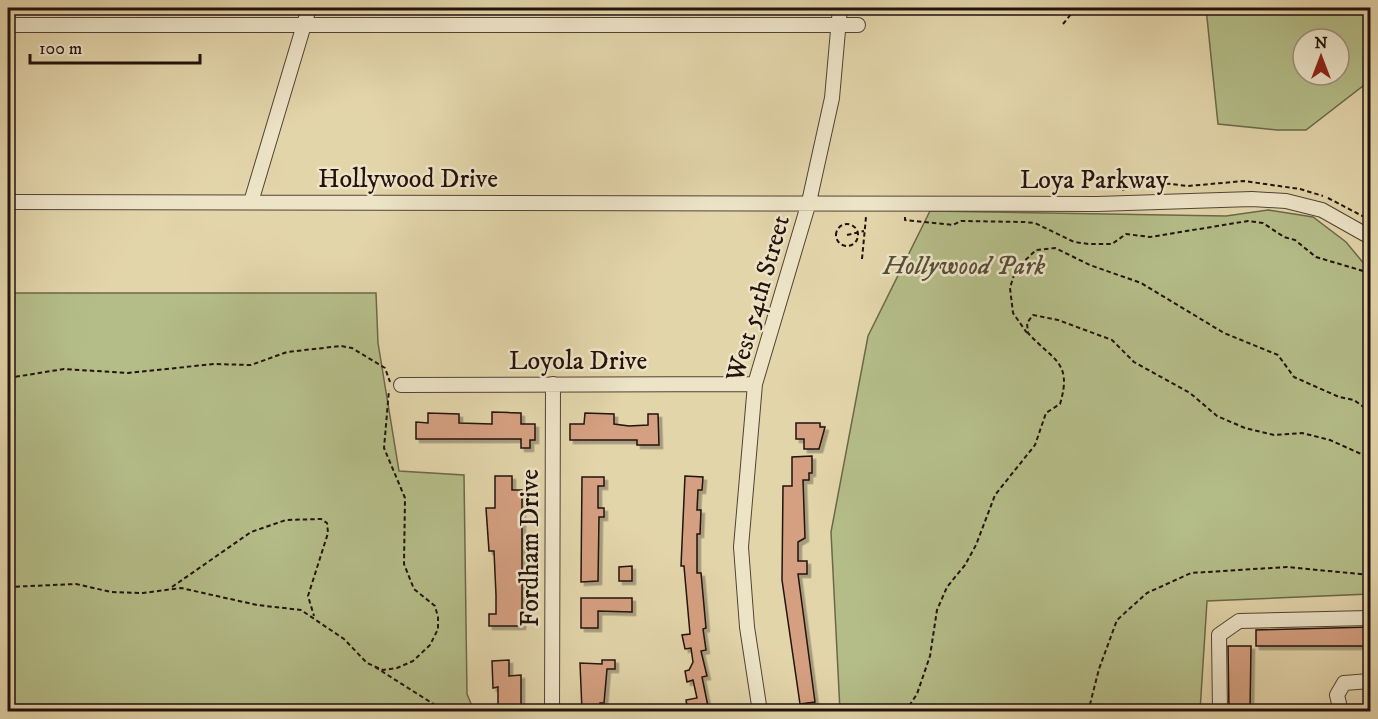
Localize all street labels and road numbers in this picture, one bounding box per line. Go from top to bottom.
street label: Hollywood Drive [318,163,498,196]
street label: Loya Parkway [1020,164,1169,197]
street label: West 54th Street [719,211,798,386]
street label: Loyola Drive [509,345,647,378]
street label: Fordham Drive [514,469,547,627]

